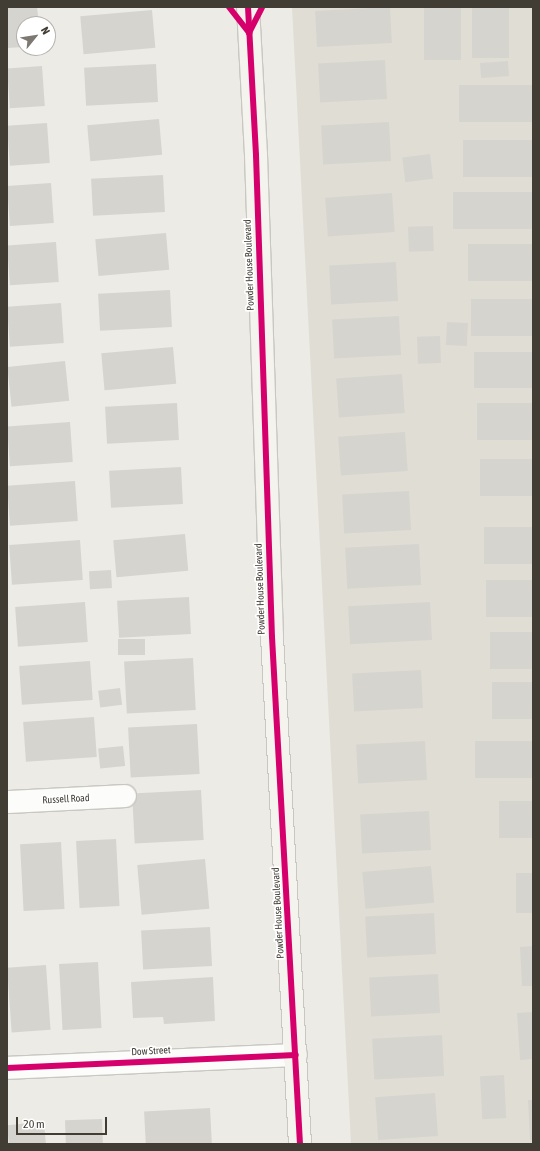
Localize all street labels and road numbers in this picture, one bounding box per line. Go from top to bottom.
street label: Powder House Boulevard [241,219,257,311]
street label: Powder House Boulevard [252,543,268,635]
street label: Russell Road [42,792,90,806]
street label: Powder House Boulevard [270,867,286,959]
street label: Dow Street [131,1044,171,1058]

